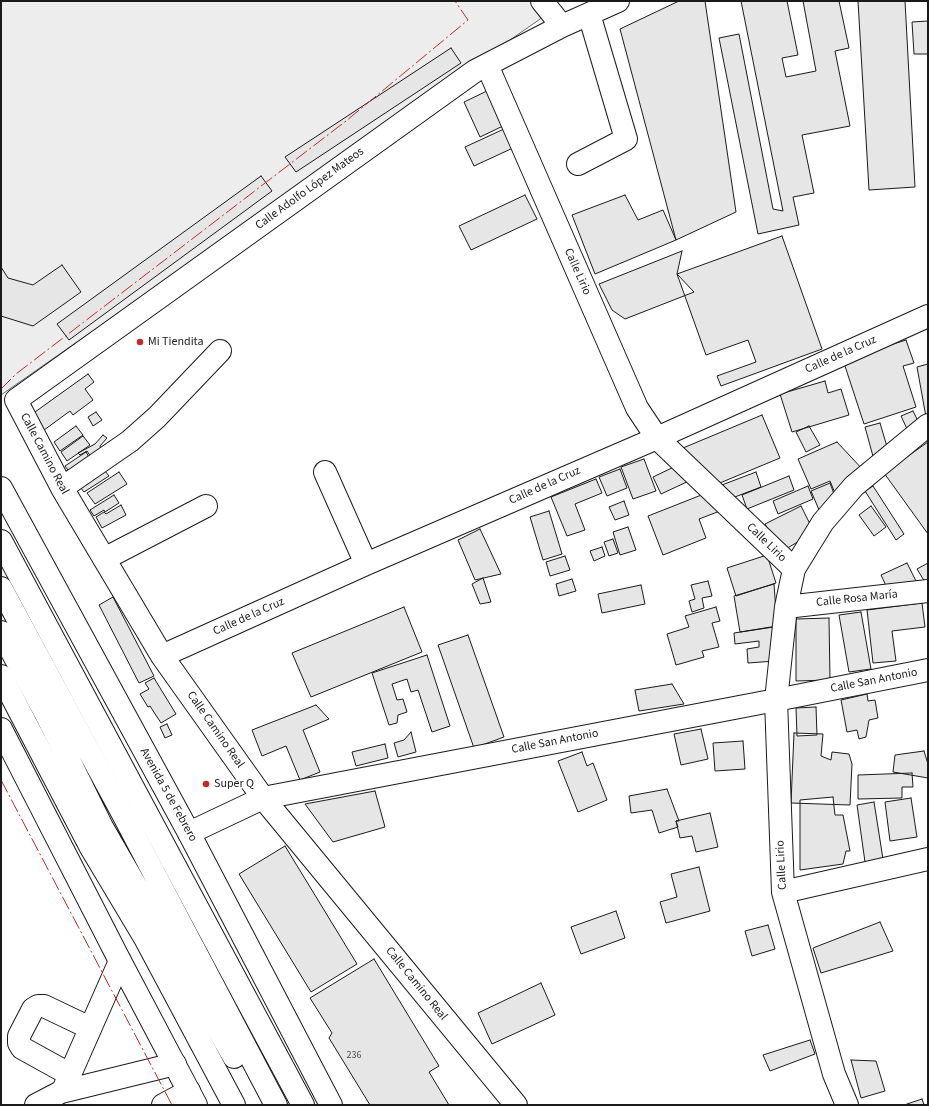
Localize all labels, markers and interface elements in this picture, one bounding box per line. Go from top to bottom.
street label: Calle Adolfo López Mateos [253,145,367,233]
street label: Calle Lirio [560,246,594,298]
street label: Calle de la Cruz [803,333,879,377]
place label: Mi Tiendita [148,335,203,349]
marker: Mi Tiendita [135,337,145,347]
street label: Calle Camino Real [16,411,72,497]
street label: Calle de la Cruz [507,464,583,508]
street label: Calle Lirio [743,521,789,565]
street label: Calle Rosa María [815,588,899,610]
street label: Calle de la Cruz [211,595,287,639]
street label: Calle San Antonio [829,666,919,696]
street label: Calle Camino Real [183,689,247,771]
street label: Calle San Antonio [510,727,600,757]
street label: Avenida 5 de Febrero [136,746,200,844]
place label: Super Q [214,777,254,791]
marker: Super Q [201,779,211,789]
street label: Calle Lirio [774,840,790,890]
street label: Calle Camino Real [382,944,450,1024]
house number: 236 [347,1050,361,1062]

